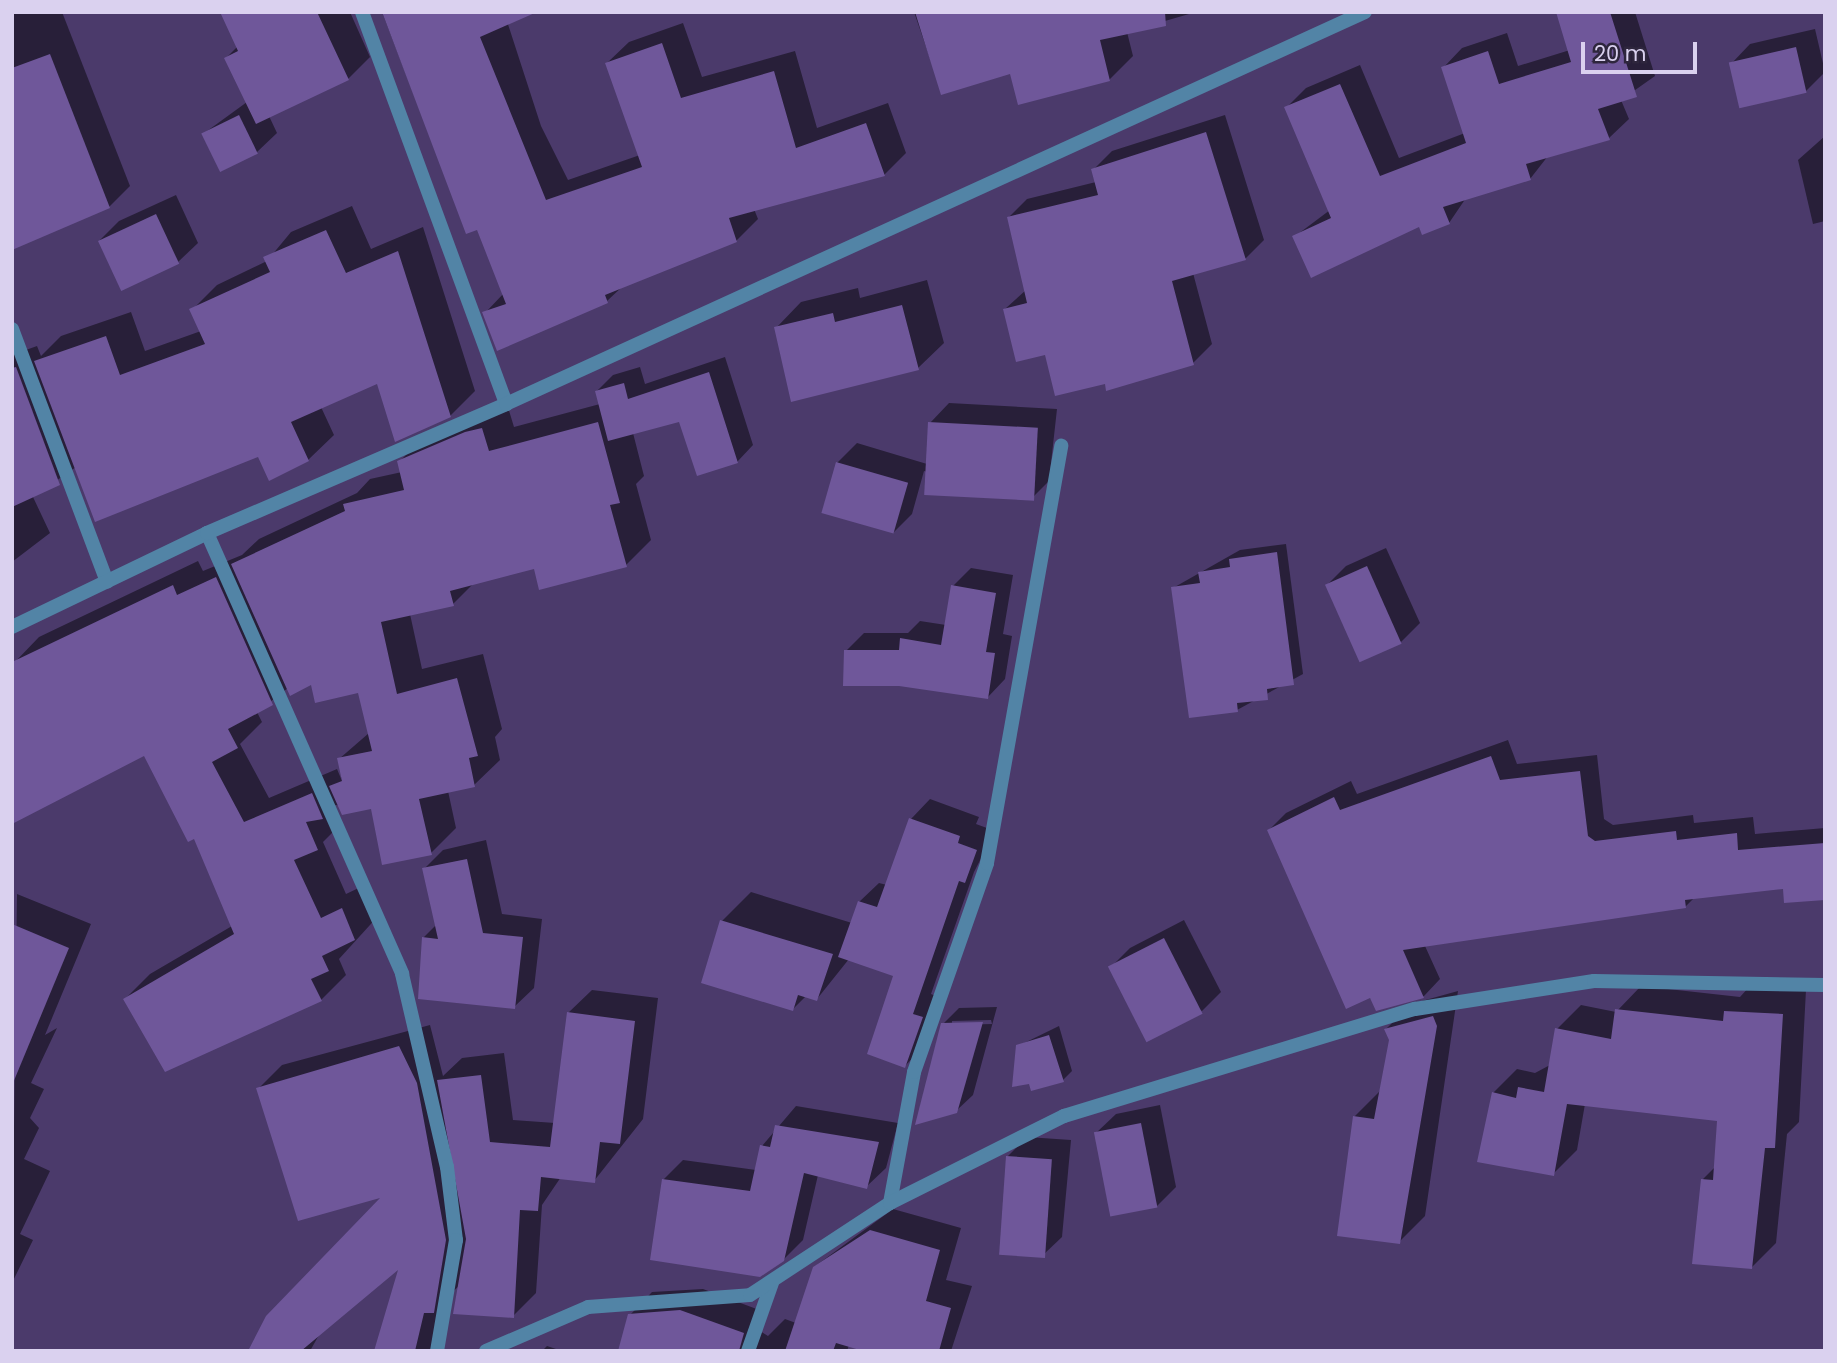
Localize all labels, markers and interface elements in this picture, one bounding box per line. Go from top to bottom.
scale bar [1585,28,1700,72]
text: 20 m [1594,39,1647,68]

